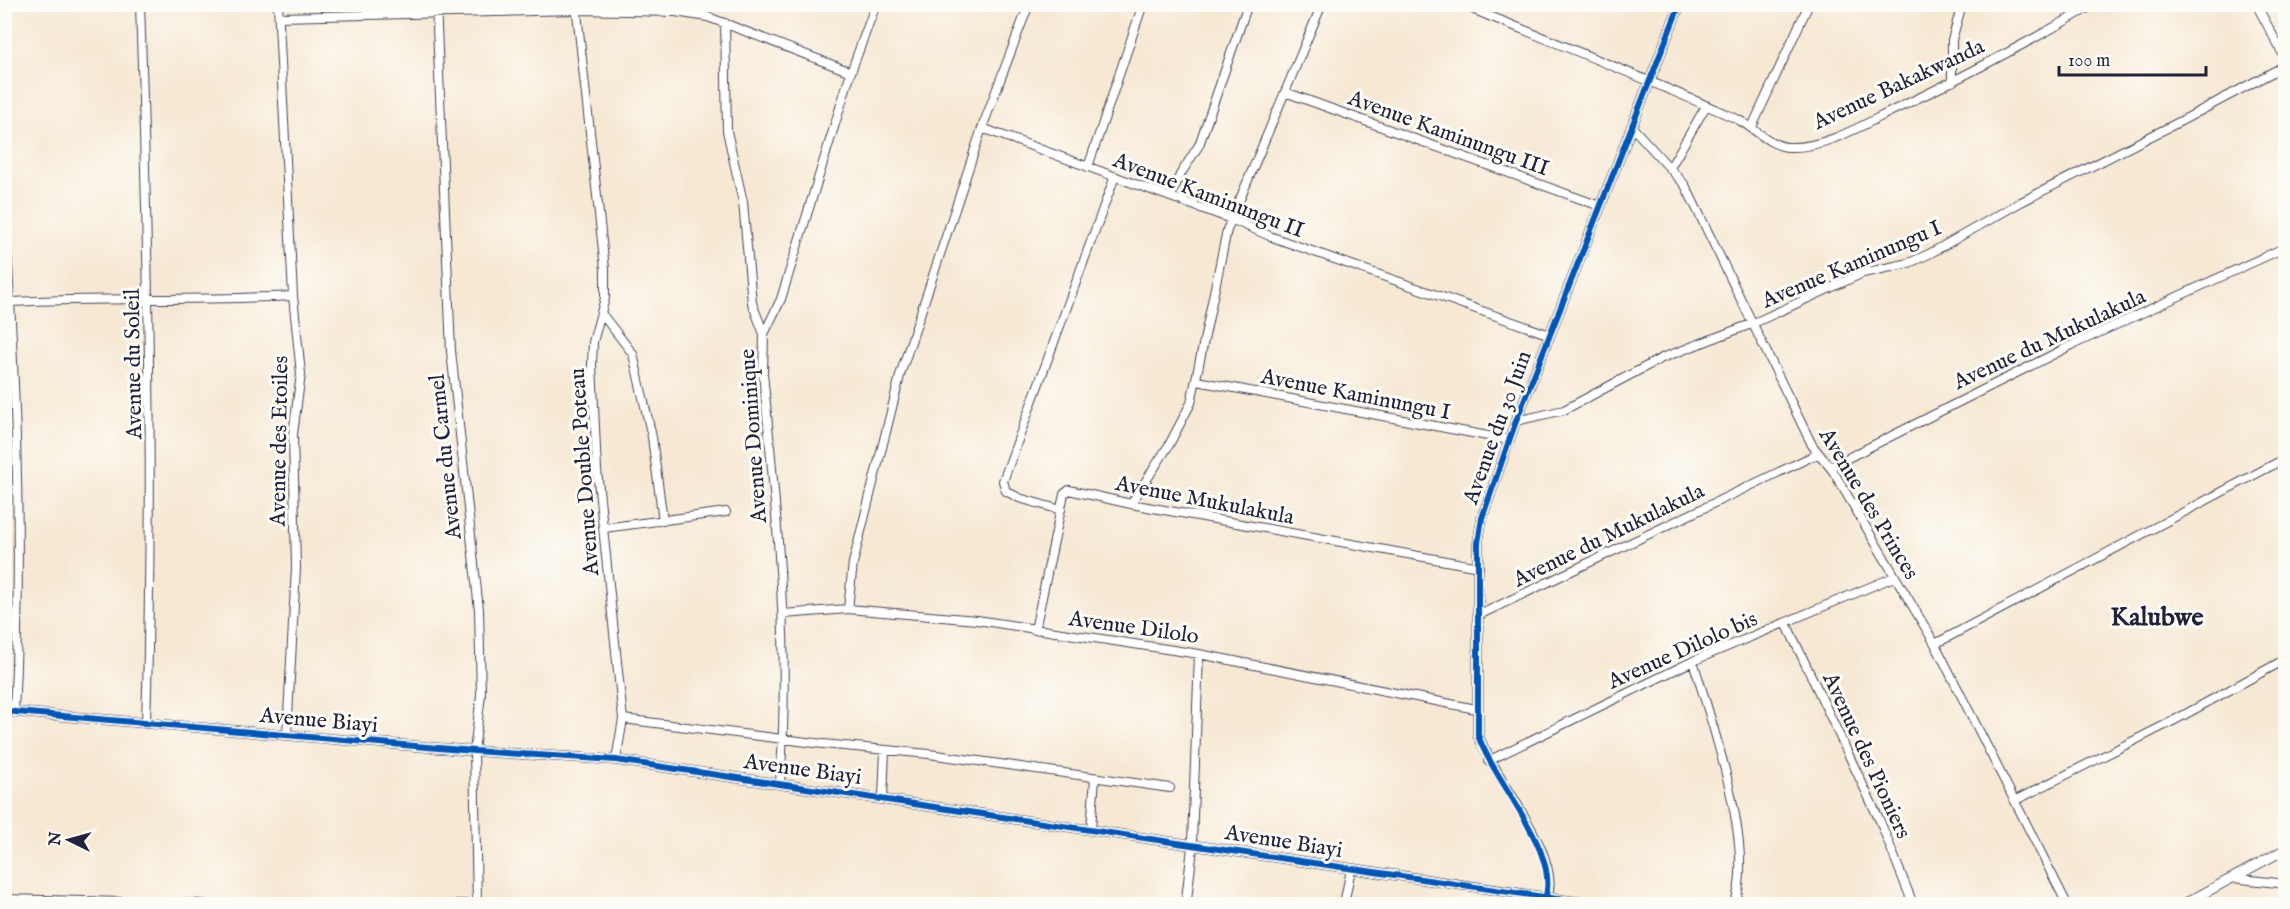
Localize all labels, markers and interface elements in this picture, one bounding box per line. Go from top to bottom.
street label: Avenue Bakakwanda [1808,33,1989,137]
scale bar [2059,39,2206,77]
text: 100 m [2068,50,2110,73]
street label: Avenue Kaminungu III [1343,84,1553,183]
street label: Avenue Kaminungu II [1108,146,1308,245]
street label: Avenue Kaminungu I [1757,214,1946,316]
street label: Avenue du Mukulakula [1948,283,2151,397]
street label: Avenue du Soleil [119,288,149,441]
street label: Avenue du 30 Juin [1457,347,1539,509]
street label: Avenue Dominique [734,348,774,525]
street label: Avenue des Etoiles [264,356,295,528]
street label: Avenue Kaminungu I [1257,363,1453,427]
street label: Avenue Double Poteau [564,367,606,578]
street label: Avenue du Carmel [423,373,469,542]
street label: Avenue des Princes [1811,422,1925,585]
street label: Avenue Mukulakula [1112,470,1297,532]
street label: Avenue du Mukulakula [1508,477,1709,595]
district label: Kalubwe [2110,601,2204,634]
street label: Avenue Dilolo [1066,605,1201,651]
street label: Avenue Dilolo bis [1603,605,1762,697]
street label: Avenue des Pioniers [1815,667,1917,843]
street label: Avenue Biayi [258,702,379,740]
street label: Avenue Biayi [741,748,863,792]
north arrow [39,810,99,870]
street label: Avenue Biayi [1222,819,1344,865]
text: N [45,831,67,848]

